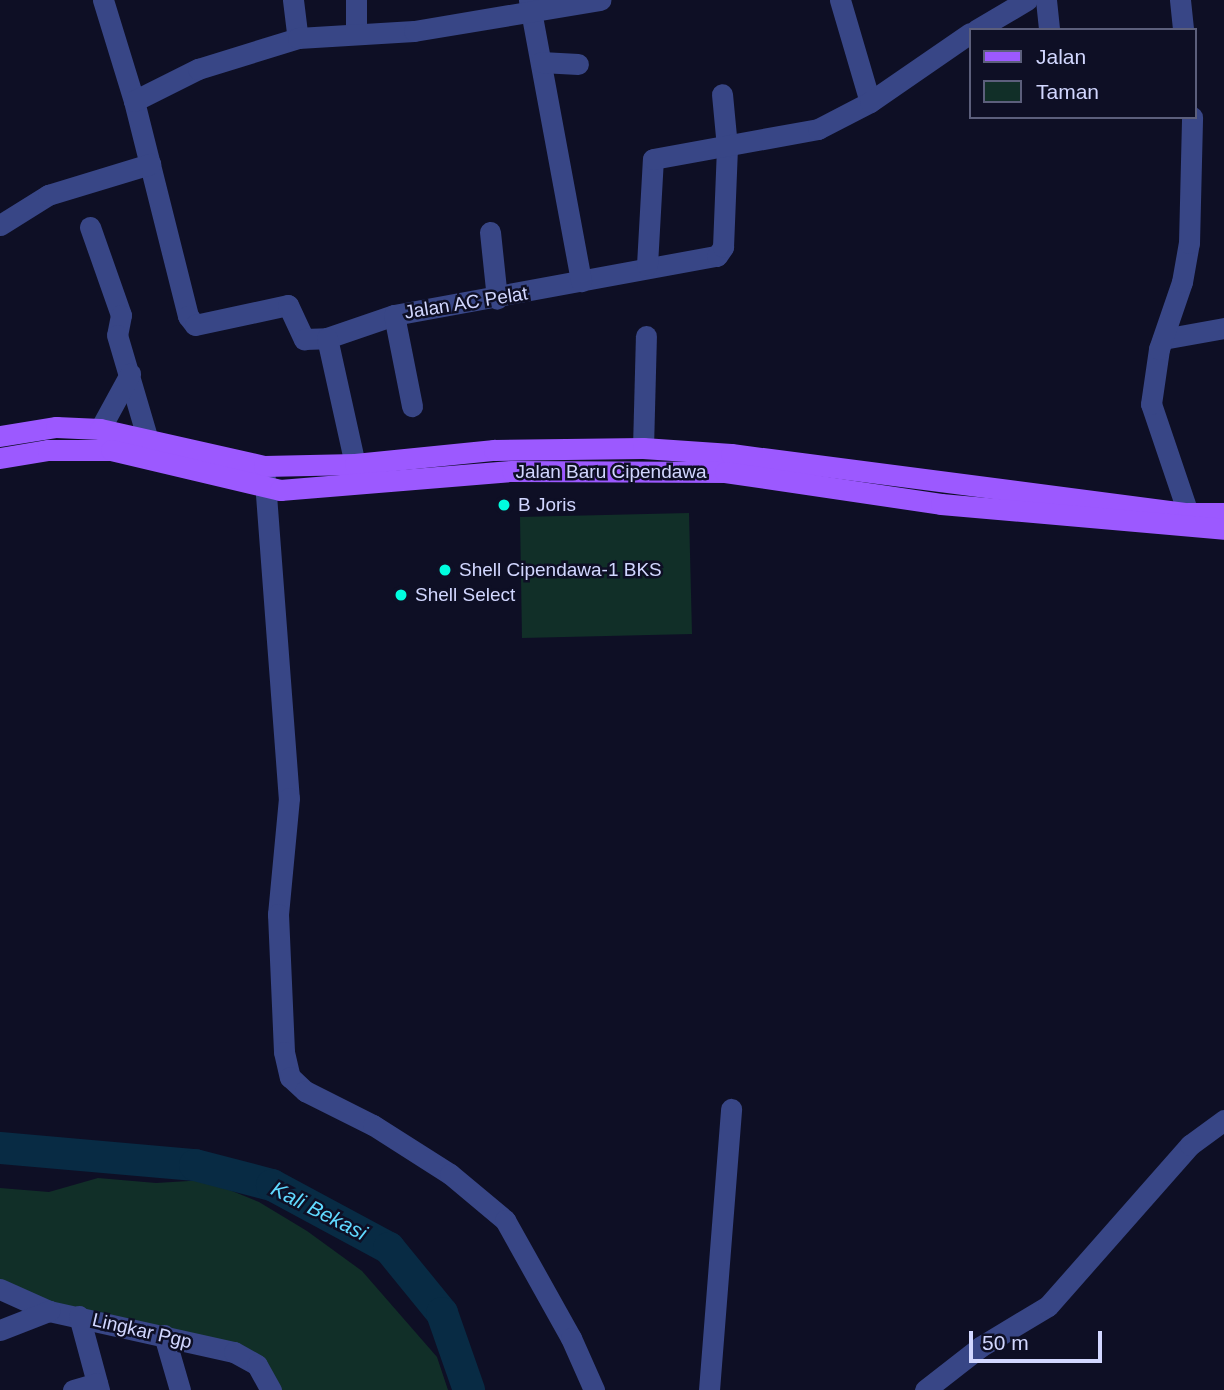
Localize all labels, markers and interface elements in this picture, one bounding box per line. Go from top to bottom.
legend [968,28,1196,119]
text: Jalan [1036,45,1086,68]
text: Taman [1036,80,1099,103]
street label: Jalan AC Pelat [402,282,530,324]
street label: Jalan Baru Cipendawa [515,461,707,483]
place label: B Joris [518,494,576,516]
marker: B Joris [496,497,512,513]
place label: Shell Cipendawa-1 BKS [459,559,662,581]
marker: Shell Cipendawa-1 BKS [437,562,453,578]
place label: Shell Select [415,584,515,606]
marker: Shell Select [393,587,409,603]
water label: Kali Bekasi [267,1176,371,1246]
street label: Lingkar Pgp [90,1308,194,1354]
scale bar [972,1316,1105,1360]
text: 50 m [982,1331,1029,1354]

